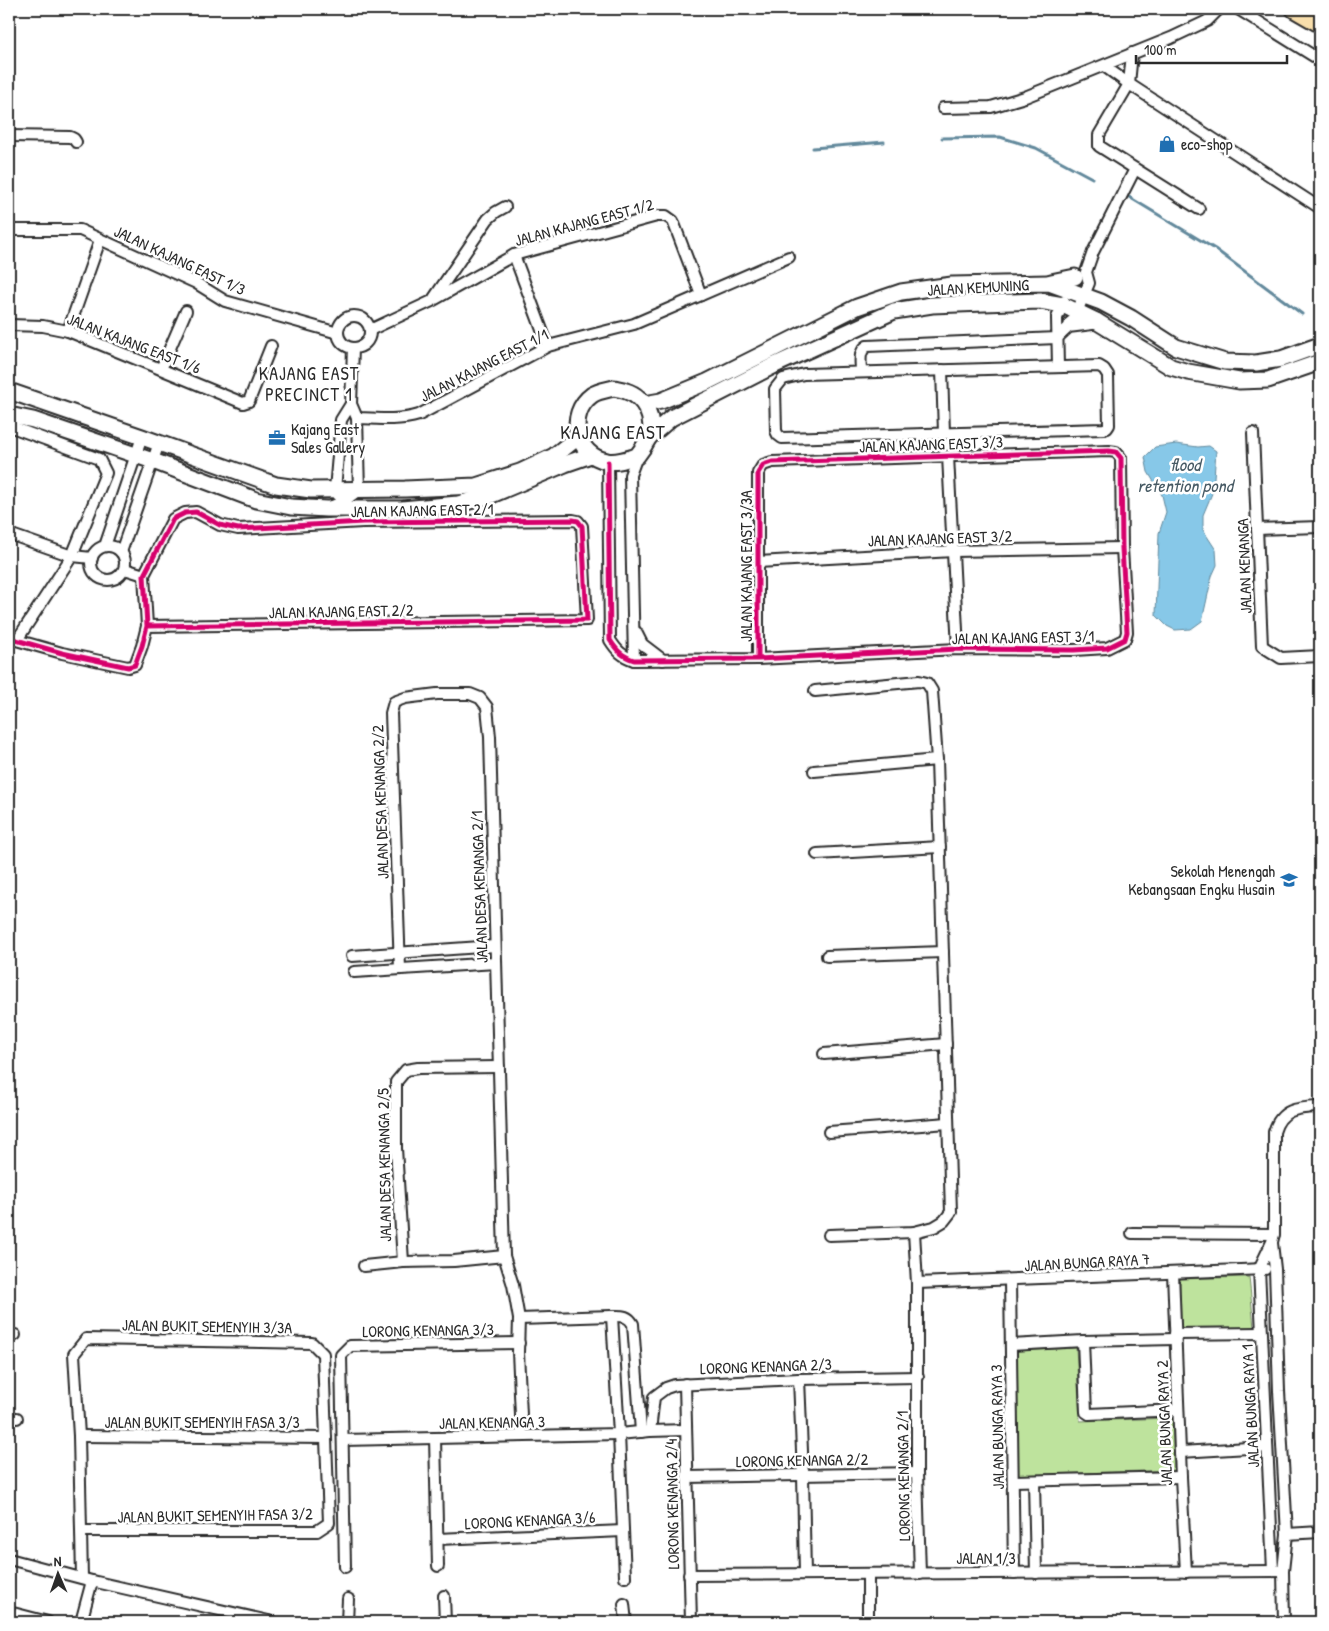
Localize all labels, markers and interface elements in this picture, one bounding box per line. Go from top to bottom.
scale bar [1136,32,1288,64]
text: 100 m [1144,39,1177,60]
place label: eco-shop [1181,133,1233,155]
shop icon: eco-shop [1157,134,1177,154]
street label: JALAN KAJANG EAST 1/2 [512,193,656,251]
street label: JALAN KAJANG EAST 1/3 [111,220,249,300]
street label: JALAN KEMUNING [927,273,1030,301]
street label: JALAN KAJANG EAST 1/6 [64,307,204,379]
street label: JALAN KAJANG EAST 1/1 [416,323,552,407]
district label: KAJANG EAST PRECINCT 1 [259,361,359,407]
place label: Kajang East Sales Gallery [291,418,365,458]
district label: KAJANG EAST [560,419,666,445]
office icon: Kajang East Sales Gallery [267,428,287,448]
street label: JALAN KAJANG EAST 3/3 [859,430,1003,458]
water label: flood retention pond [1137,452,1236,498]
street label: JALAN KAJANG EAST 3/3A [735,490,757,642]
street label: JALAN KAJANG EAST 2/1 [350,498,494,522]
street label: JALAN KENANGA [1231,518,1257,614]
street label: JALAN KAJANG EAST 3/2 [868,524,1013,552]
street label: JALAN KAJANG EAST 2/2 [269,599,414,623]
street label: JALAN KAJANG EAST 3/1 [952,625,1095,649]
street label: JALAN DESA KENANGA 2/2 [366,724,394,880]
street label: JALAN DESA KENANGA 2/1 [465,810,493,964]
place label: Sekolah Menengah Kebangsaan Engku Husain [1128,860,1275,900]
school or university icon: Sekolah Menengah Kebangsaan Engku Husain [1279,870,1299,890]
street label: JALAN DESA KENANGA 2/5 [372,1088,396,1242]
street label: JALAN BUNGA RAYA 7 [1024,1248,1150,1276]
street label: JALAN BUKIT SEMENYIH 3/3A [122,1314,293,1338]
street label: LORONG KENANGA 3/3 [362,1318,494,1342]
street label: JALAN BUNGA RAYA 1 [1236,1343,1264,1468]
street label: LORONG KENANGA 2/3 [700,1353,832,1379]
street label: JALAN BUNGA RAYA 2 [1151,1359,1177,1486]
street label: JALAN BUNGA RAYA 3 [985,1364,1009,1490]
street label: JALAN KENANGA 3 [439,1410,545,1434]
street label: LORONG KENANGA 2/1 [891,1410,915,1541]
street label: JALAN BUKIT SEMENYIH FASA 3/3 [104,1411,300,1433]
street label: LORONG KENANGA 2/4 [660,1439,684,1569]
street label: LORONG KENANGA 2/2 [736,1448,869,1472]
street label: JALAN BUKIT SEMENYIH FASA 3/2 [117,1502,313,1528]
street label: LORONG KENANGA 3/6 [464,1506,596,1534]
street label: JALAN 1/3 [956,1547,1016,1569]
north arrow [32,1548,82,1598]
text: N [53,1551,62,1570]

